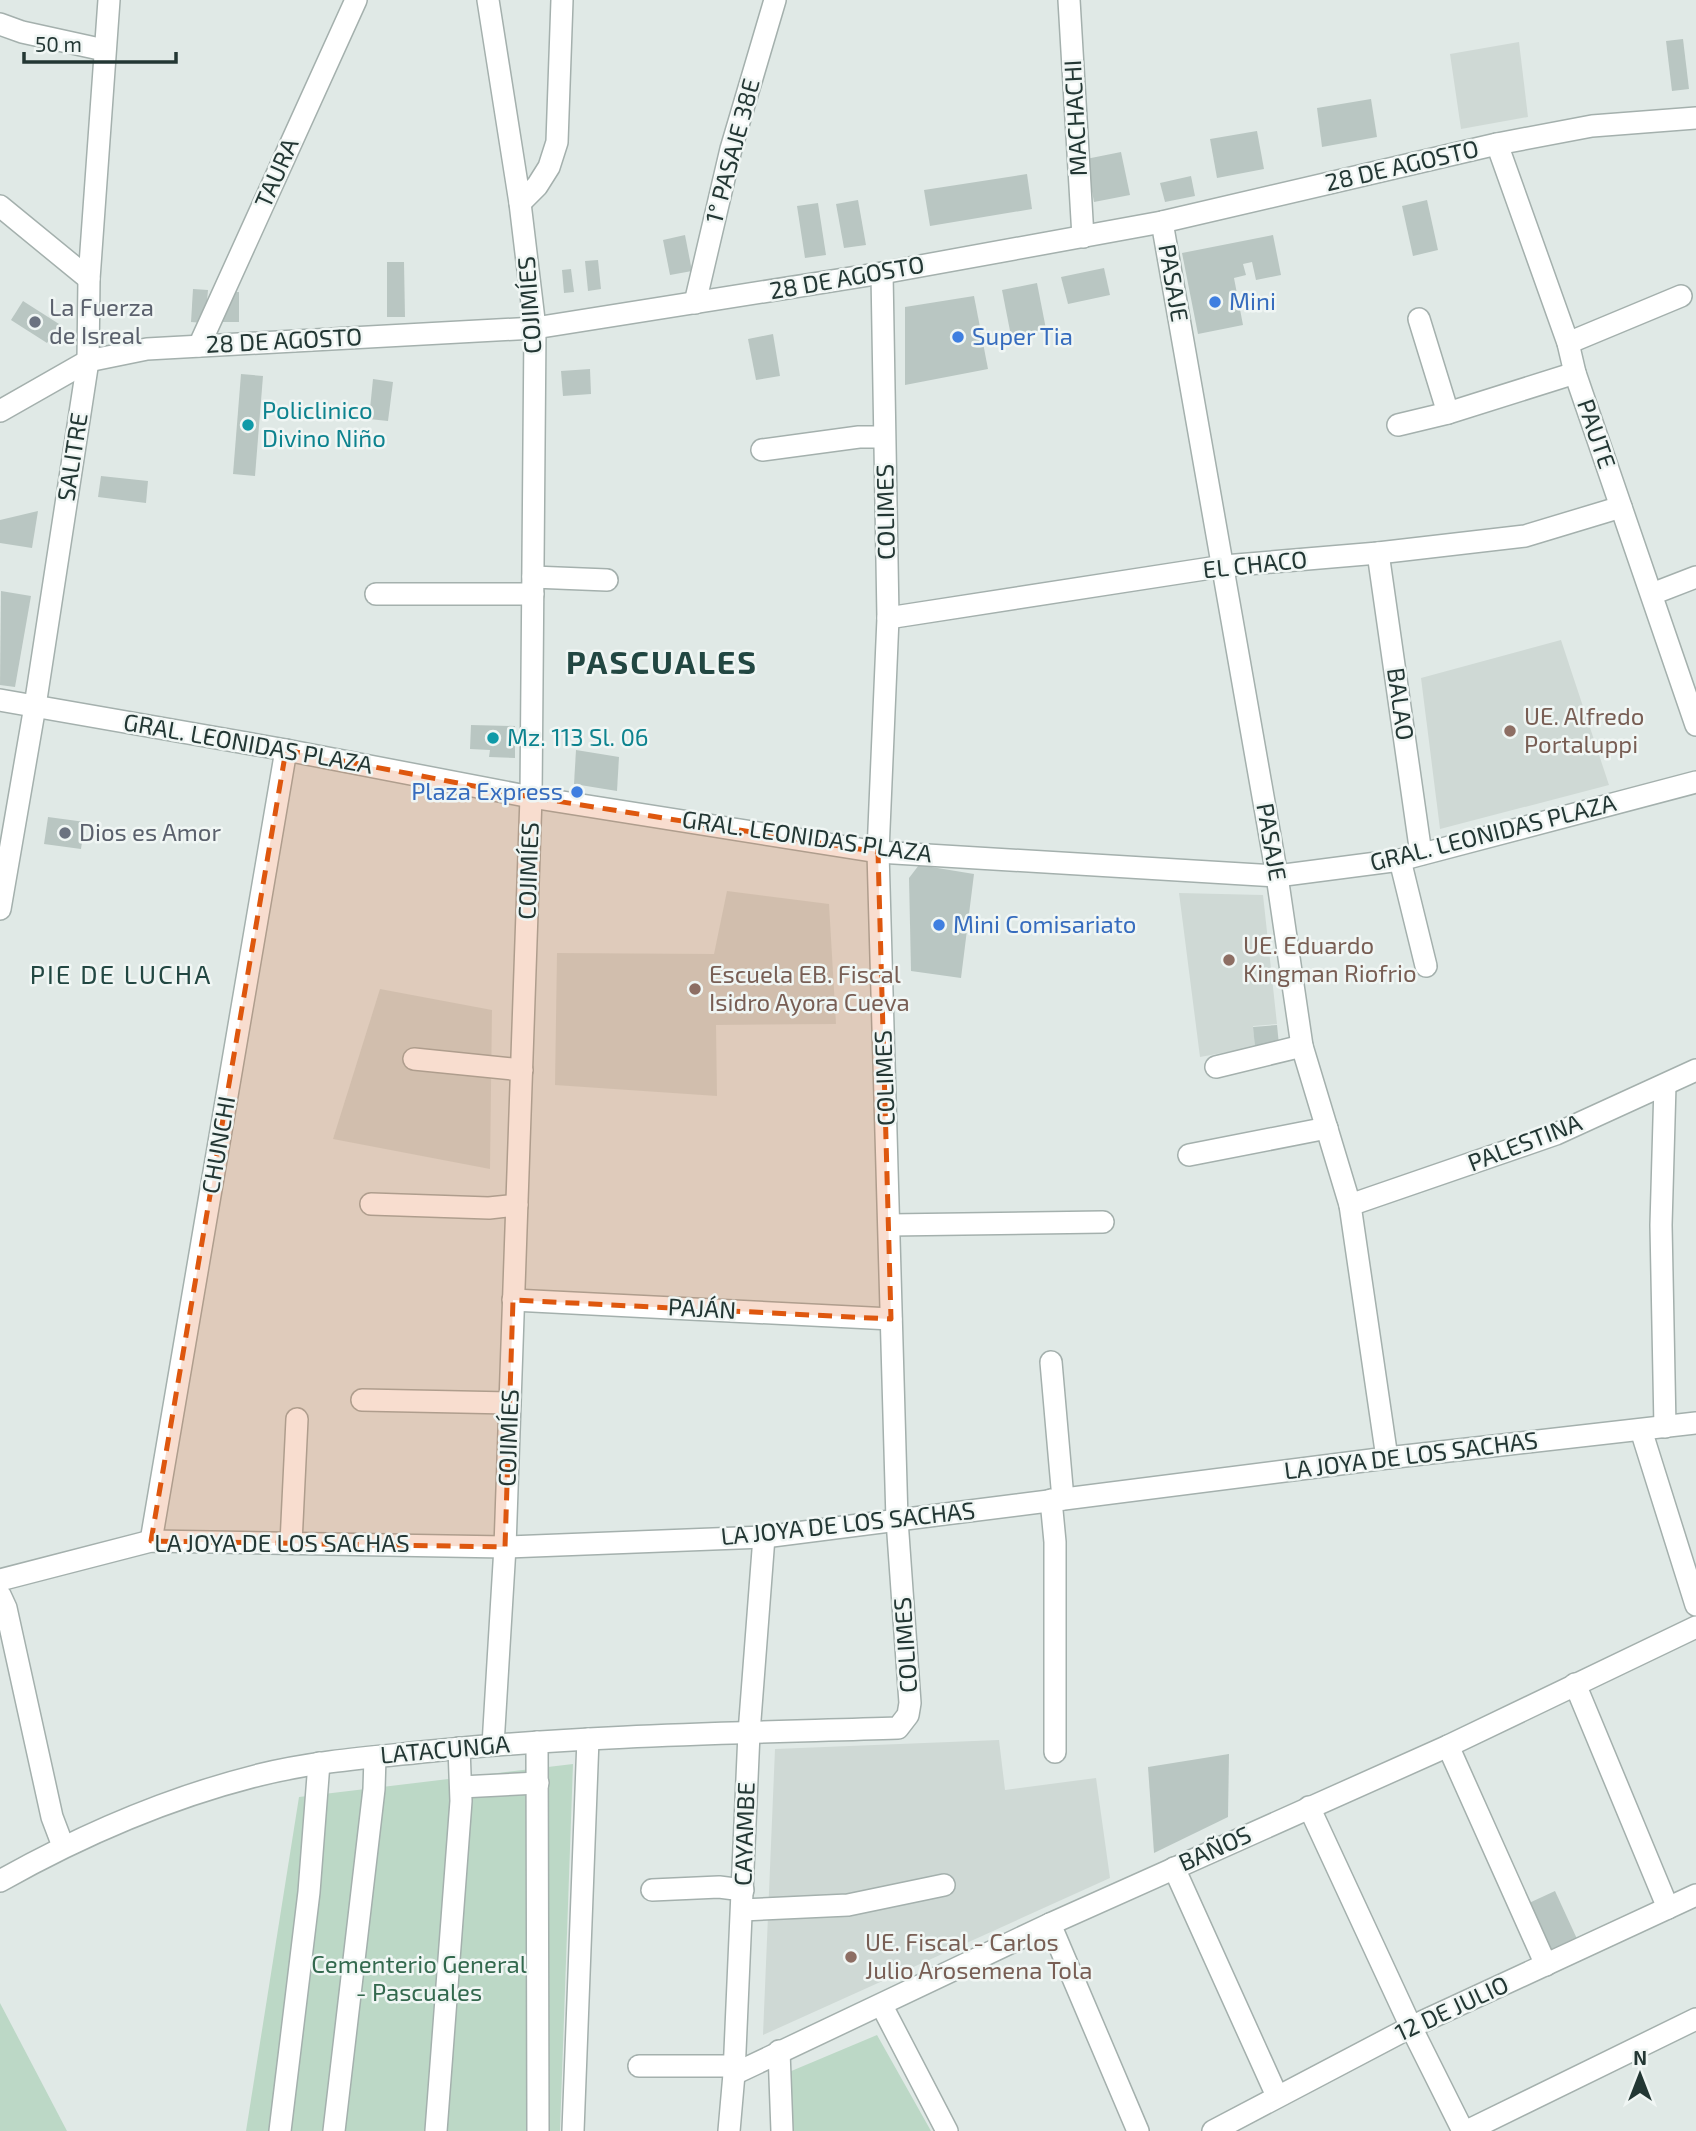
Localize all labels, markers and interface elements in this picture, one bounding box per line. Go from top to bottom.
scale bar [24,21,177,65]
text: 50 m [35,31,82,56]
street label: MACHACHI [1057,59,1092,177]
street label: 1° PASAJE 38E [698,75,765,226]
street label: TAURA [248,133,304,212]
street label: 28 DE AGOSTO [1322,133,1481,196]
street label: PASAJE [1153,242,1196,324]
street label: 28 DE AGOSTO [767,249,926,304]
street label: COJIMÍES [511,255,546,355]
place label: Mini [1229,286,1276,315]
place label: La Fuerza de Isreal [49,292,154,349]
marker: Mini [1207,294,1223,310]
marker: La Fuerza de Isreal [27,314,43,330]
street label: 28 DE AGOSTO [205,321,363,358]
place label: Super Tia [972,321,1073,350]
marker: Super Tia [950,329,966,345]
place label: Policlinico Divino Niño [262,395,386,452]
street label: PAUTE [1572,395,1623,472]
street label: SALITRE [50,410,93,503]
marker: Policlinico Divino Niño [240,417,256,433]
street label: COLIMES [869,464,900,560]
street label: EL CHACO [1201,544,1308,583]
district label: PASCUALES [566,642,758,680]
street label: BALAO [1382,666,1421,742]
place label: UE. Alfredo Portaluppi [1524,701,1644,758]
street label: GRAL. LEONIDAS PLAZA [121,706,375,779]
place label: Mz. 113 Sl. 06 [507,722,649,751]
marker: UE. Alfredo Portaluppi [1502,723,1518,739]
marker: Mz. 113 Sl. 06 [485,730,501,746]
place label: Plaza Express [411,776,563,805]
marker: Plaza Express [569,784,585,800]
street label: GRAL. LEONIDAS PLAZA [1367,787,1619,876]
street label: PASAJE [1251,801,1294,883]
street label: GRAL. LEONIDAS PLAZA [680,804,934,867]
place label: Dios es Amor [79,817,222,846]
street label: COJIMÍES [511,822,544,920]
marker: Dios es Amor [57,825,73,841]
place label: Mini Comisariato [953,909,1136,938]
marker: Mini Comisariato [931,917,947,933]
place label: UE. Eduardo Kingman Riofrio [1243,930,1417,987]
marker: UE. Eduardo Kingman Riofrio [1221,952,1237,968]
district label: PIE DE LUCHA [30,958,212,989]
place label: Escuela EB. Fiscal Isidro Ayora Cueva [709,959,910,1016]
marker: Escuela EB. Fiscal Isidro Ayora Cueva [687,981,703,997]
street label: COLIMES [867,1030,900,1127]
street label: CHUNCHI [195,1094,240,1196]
street label: PALESTINA [1463,1107,1586,1177]
street label: PAJÁN [667,1291,737,1324]
street label: COJIMÍES [491,1389,524,1487]
street label: LA JOYA DE LOS SACHAS [1282,1425,1539,1484]
street label: LA JOYA DE LOS SACHAS [719,1495,976,1550]
street label: LA JOYA DE LOS SACHAS [154,1528,410,1557]
street label: COLIMES [887,1596,922,1694]
street label: LATACUNGA [379,1728,511,1769]
street label: CAYAMBE [727,1781,760,1886]
street label: BAÑOS [1174,1819,1255,1876]
place label: UE. Fiscal - Carlos Julio Arosemena Tola [865,1927,1092,1984]
park label: Cementerio General - Pascuales [311,1949,527,2006]
marker: UE. Fiscal - Carlos Julio Arosemena Tola [843,1949,859,1965]
street label: 12 DE JULIO [1390,1969,1513,2046]
north arrow [1605,2040,1675,2110]
text: N [1633,2046,1647,2069]

